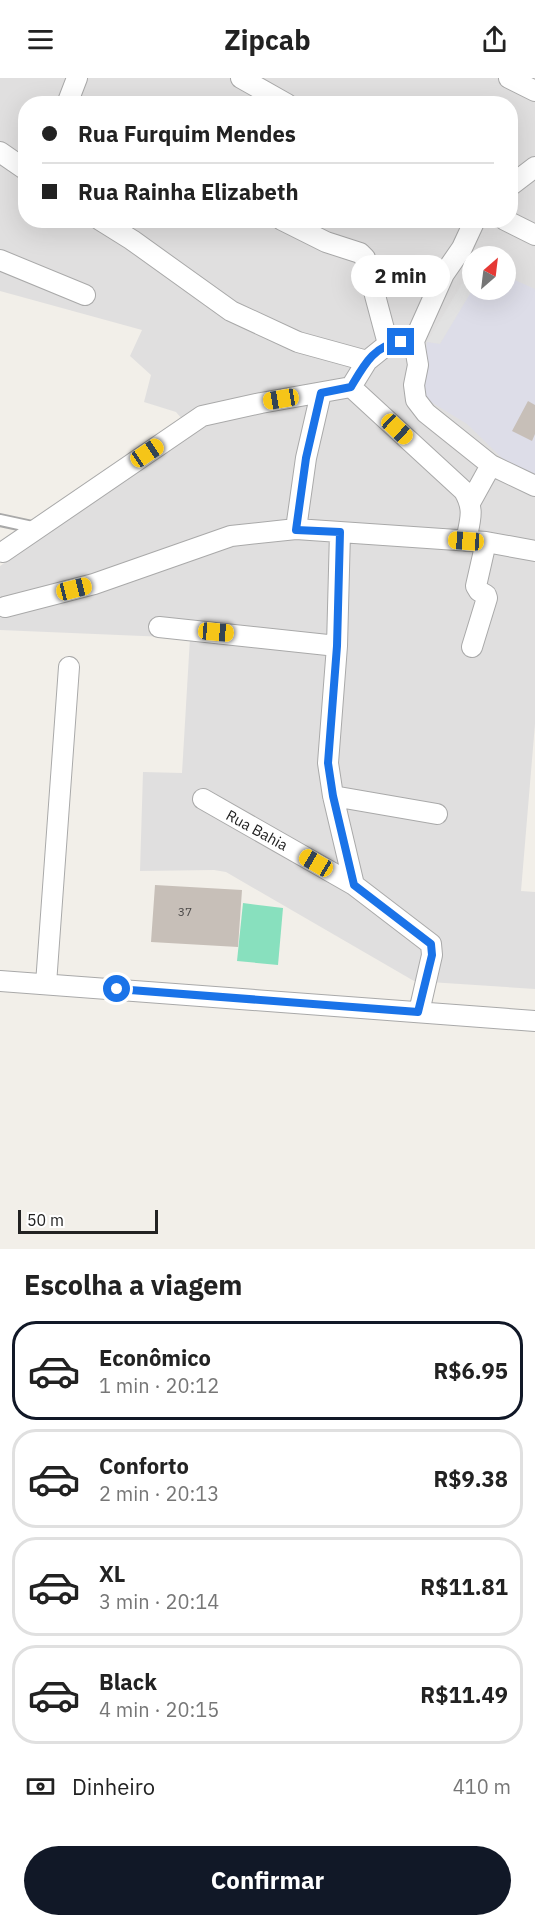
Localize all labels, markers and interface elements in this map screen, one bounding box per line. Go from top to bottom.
text: Zipcab [224,22,311,57]
icon: menu [24,23,57,56]
icon: share [478,23,511,56]
text: Rua Furquim Mendes [78,119,296,148]
text: Rua Rainha Elizabeth [78,177,299,206]
north arrow [462,246,516,300]
map controls [462,246,516,300]
callout: 2 min [352,255,450,297]
text: 2 min [374,262,427,289]
route end [387,328,414,355]
car [262,387,300,411]
car [378,410,416,448]
car [127,435,167,471]
car [447,531,485,551]
car [54,576,94,602]
car [197,621,235,643]
street label: Rua Bahia [223,805,291,855]
car [296,846,336,880]
house number: 37 [178,904,192,919]
route start [103,975,130,1002]
scale bar [18,1207,158,1234]
text: 50 m [27,1210,64,1230]
text: Escolha a viagem [24,1267,242,1302]
text: Econômico [99,1343,211,1372]
icon: car [27,1344,81,1398]
text: R$6.95 [434,1356,508,1385]
text: 1 min · 20:12 [99,1372,219,1399]
text: Conforto [99,1451,189,1480]
icon: car [27,1452,81,1506]
text: R$9.38 [434,1464,508,1493]
text: 2 min · 20:13 [99,1480,219,1507]
text: XL [99,1559,125,1588]
icon: car [27,1560,81,1614]
text: R$11.81 [420,1572,508,1601]
text: 3 min · 20:14 [99,1588,219,1615]
text: Black [99,1667,157,1696]
icon: car [27,1668,81,1722]
text: R$11.49 [420,1680,508,1709]
text: 4 min · 20:15 [99,1696,219,1723]
icon: cash [24,1770,57,1803]
text: Dinheiro [72,1772,155,1801]
text: 410 m [453,1773,511,1800]
button: Confirmar [24,1846,511,1915]

